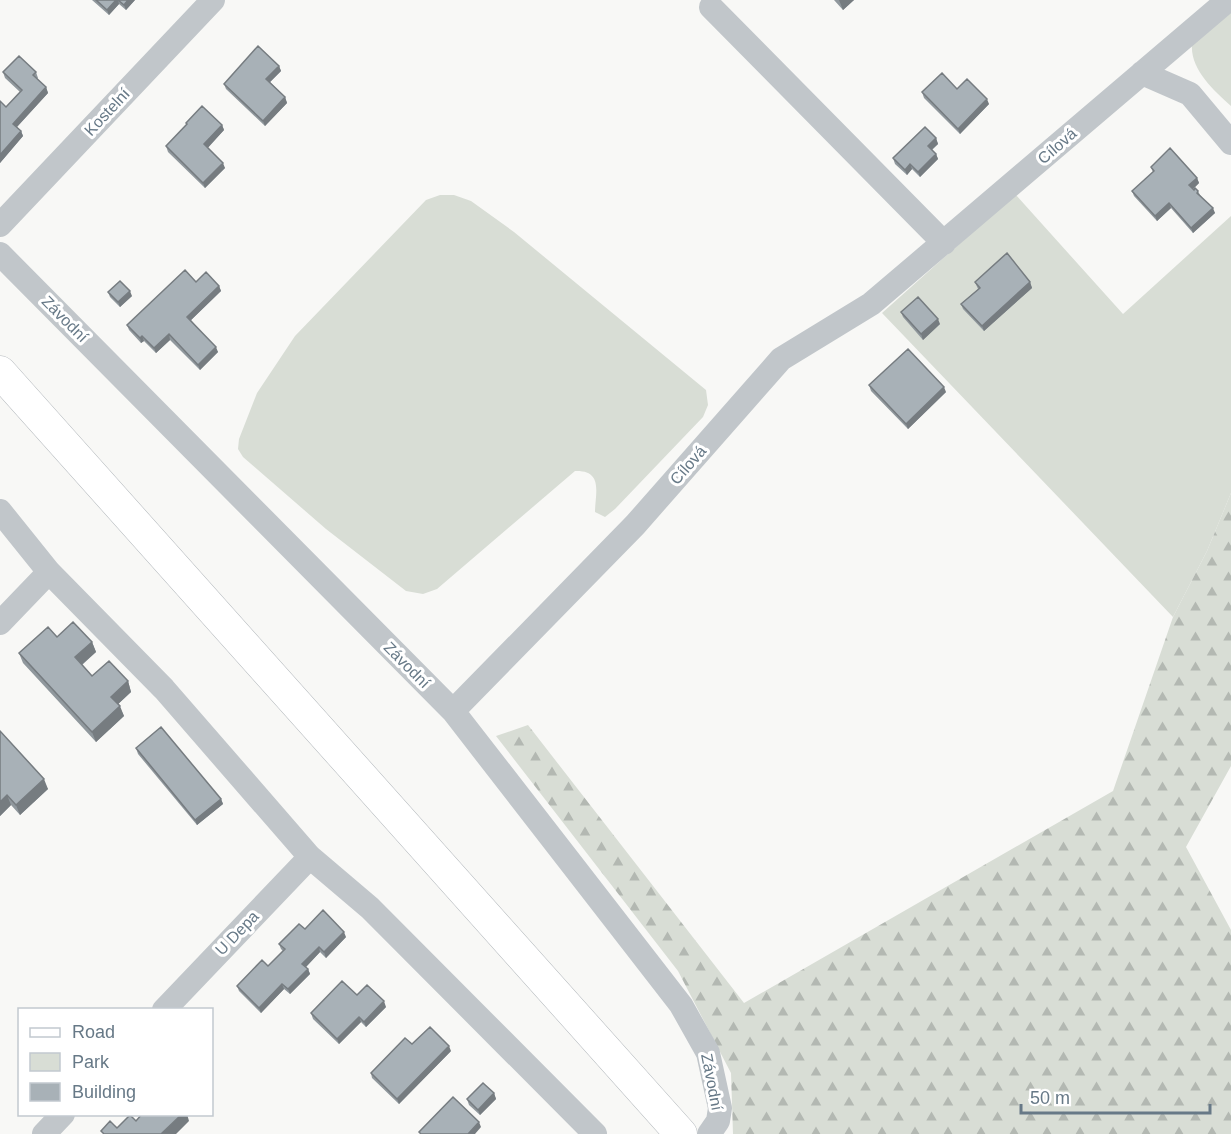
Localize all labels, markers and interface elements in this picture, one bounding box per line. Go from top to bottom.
street label: Kostelní [81,85,133,139]
street label: Cílová [1034,125,1080,167]
street label: Závodní [39,293,92,346]
street label: Cílová [667,442,709,488]
street label: Závodní [381,639,434,692]
street label: U Depa [212,908,262,958]
legend [18,1008,213,1116]
text: Road [72,1022,115,1042]
text: Park [72,1052,110,1072]
street label: Závodní [698,1052,726,1113]
scale bar [1021,1077,1210,1115]
text: Building [72,1082,136,1102]
text: 50 m [1030,1088,1070,1108]

